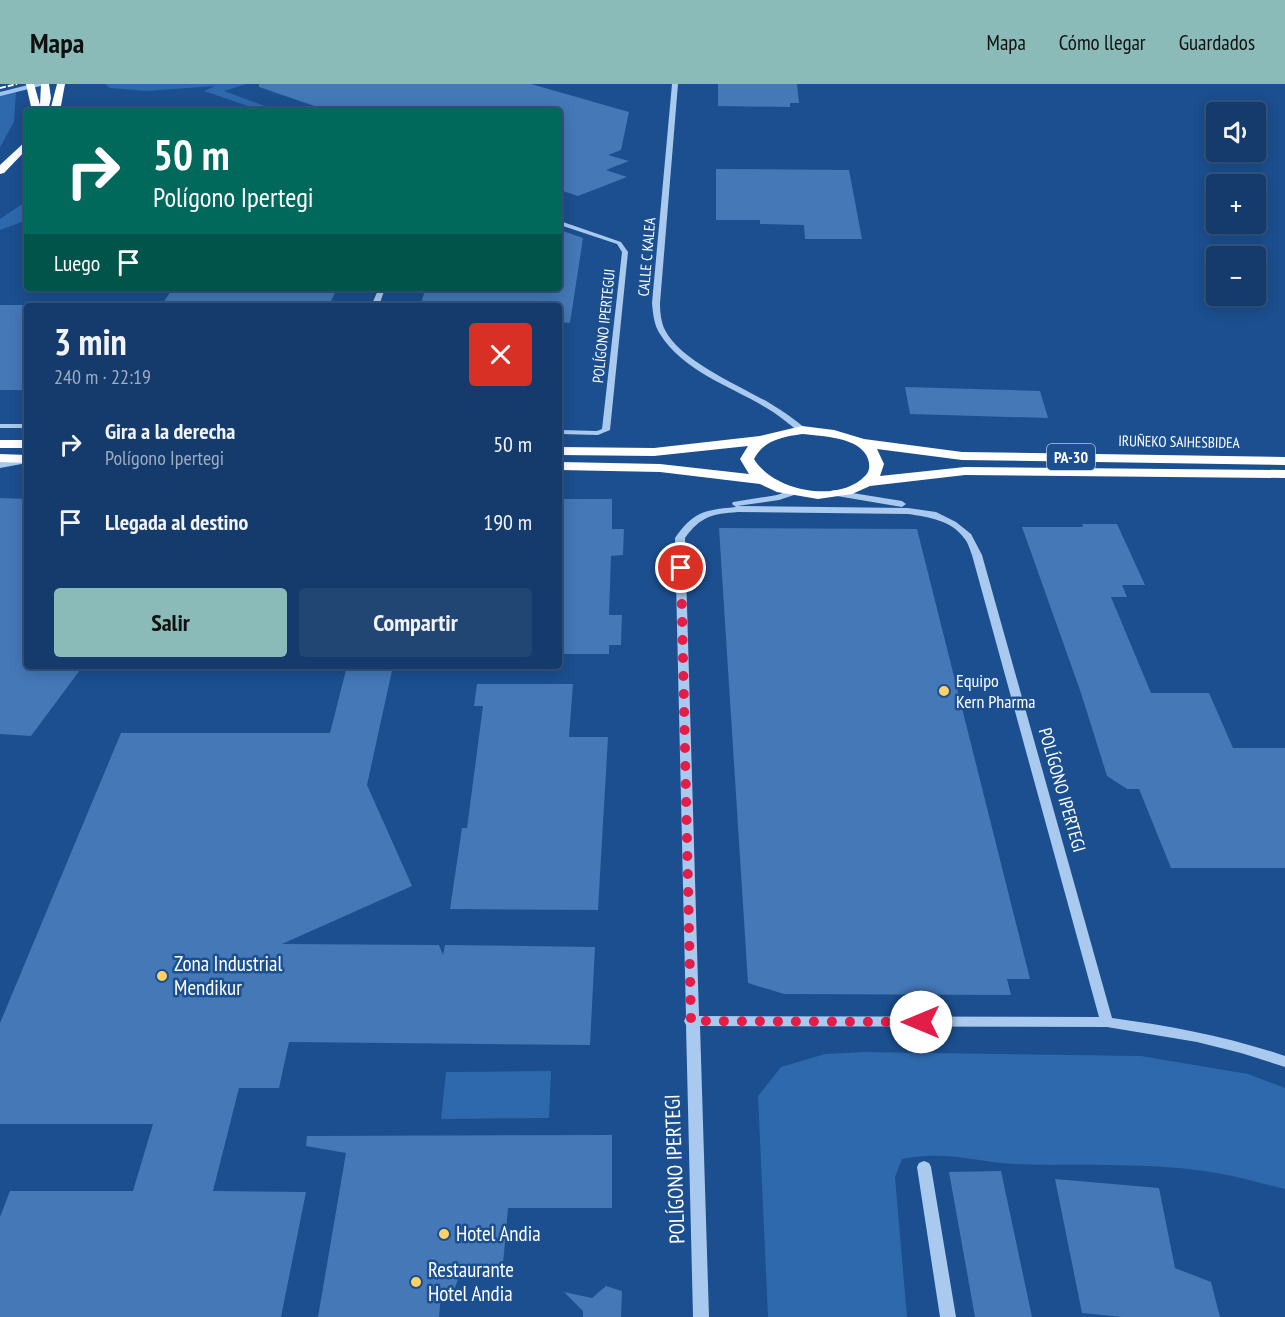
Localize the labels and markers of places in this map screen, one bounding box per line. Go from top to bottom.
pin [655,542,706,593]
place label: Equipo Kern Pharma [956,669,1035,713]
marker: Equipo Kern Pharma [937,684,951,698]
place label: Zona Industrial Mendikur [174,950,282,1001]
marker: Zona Industrial Mendikur [155,969,169,983]
place label: Hotel Andia [456,1220,541,1247]
marker: Hotel Andia [437,1227,451,1241]
place label: Restaurante Hotel Andia [428,1256,514,1307]
marker: Restaurante Hotel Andia [409,1275,423,1289]

